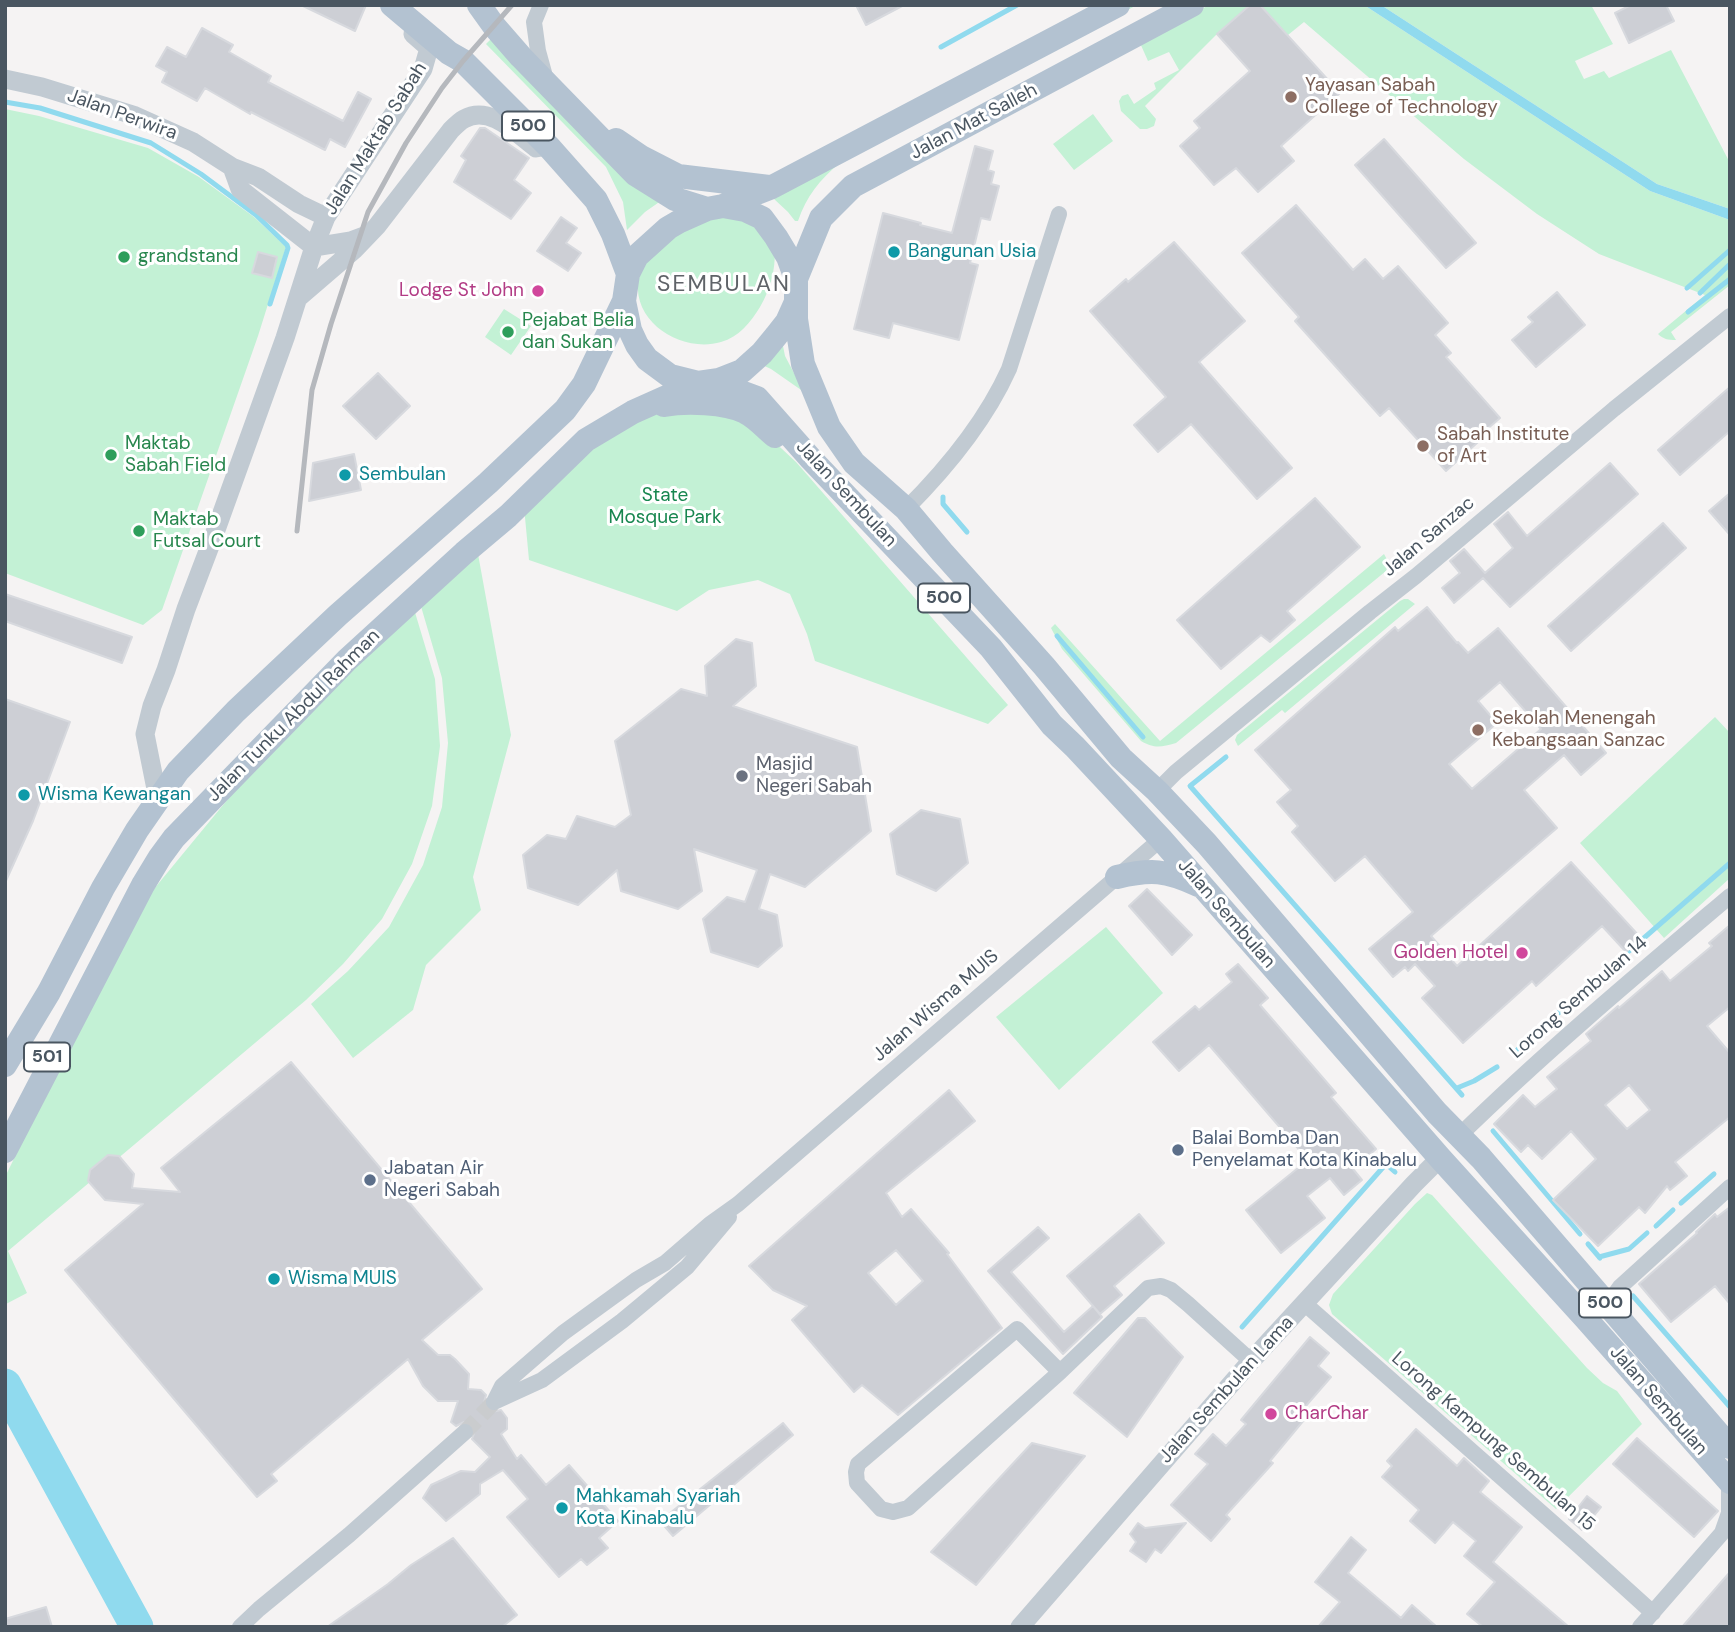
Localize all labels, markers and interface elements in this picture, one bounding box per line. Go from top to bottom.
street label: Jalan Maktab Sabah [320,59,432,219]
place label: Yayasan Sabah College of Technology [1305,75,1498,119]
street label: Jalan Mat Salleh [907,79,1041,165]
street label: Jalan Perwira [64,85,180,145]
marker: Yayasan Sabah College of Technology [1283,89,1299,105]
road number: 500 [502,112,554,140]
place label: Bangunan Usia [908,241,1036,263]
marker: Bangunan Usia [886,244,902,260]
place label: grandstand [138,246,239,268]
marker: grandstand [116,249,132,265]
district label: SEMBULAN [658,271,790,299]
place label: Lodge St John [399,280,524,302]
marker: Lodge St John [530,283,546,299]
place label: Pejabat Belia dan Sukan [522,310,634,354]
marker: Pejabat Belia dan Sukan [500,324,516,340]
place label: Sabah Institute of Art [1437,424,1569,468]
place label: Maktab Sabah Field [125,433,226,477]
street label: Jalan Sembulan [791,436,901,552]
marker: Sabah Institute of Art [1415,438,1431,454]
marker: Maktab Sabah Field [103,447,119,463]
place label: Sembulan [359,464,446,486]
marker: Sembulan [337,467,353,483]
park label: State Mosque Park [609,485,721,529]
street label: Jalan Sanzac [1379,492,1479,582]
place label: Maktab Futsal Court [153,509,261,553]
marker: Maktab Futsal Court [131,523,147,539]
road number: 500 [918,584,970,612]
street label: Jalan Tunku Abdul Rahman [203,625,385,807]
place label: Sekolah Menengah Kebangsaan Sanzac [1492,708,1665,752]
marker: Sekolah Menengah Kebangsaan Sanzac [1470,722,1486,738]
place label: Masjid Negeri Sabah [756,754,872,798]
marker: Masjid Negeri Sabah [734,768,750,784]
place label: Wisma Kewangan [38,784,191,806]
marker: Wisma Kewangan [16,787,32,803]
street label: Jalan Sembulan [1172,855,1280,973]
street label: Lorong Sembulan 14 [1506,932,1652,1064]
place label: Golden Hotel [1393,942,1508,964]
street label: Jalan Wisma MUIS [868,945,1004,1067]
marker: Golden Hotel [1514,945,1530,961]
road number: 501 [24,1042,70,1072]
place label: Balai Bomba Dan Penyelamat Kota Kinabalu [1192,1128,1417,1172]
marker: Balai Bomba Dan Penyelamat Kota Kinabalu [1170,1142,1186,1158]
place label: Jabatan Air Negeri Sabah [384,1158,500,1202]
marker: Jabatan Air Negeri Sabah [362,1172,378,1188]
place label: Wisma MUIS [288,1268,397,1290]
marker: Wisma MUIS [266,1271,282,1287]
road number: 500 [1579,1288,1631,1318]
street label: Jalan Sembulan Lama [1155,1312,1299,1468]
street label: Jalan Sembulan [1604,1342,1712,1460]
street label: Lorong Kampung Sembulan 15 [1387,1347,1599,1537]
place label: CharChar [1285,1403,1369,1425]
marker: CharChar [1263,1406,1279,1422]
place label: Mahkamah Syariah Kota Kinabalu [576,1486,741,1530]
marker: Mahkamah Syariah Kota Kinabalu [554,1500,570,1516]

